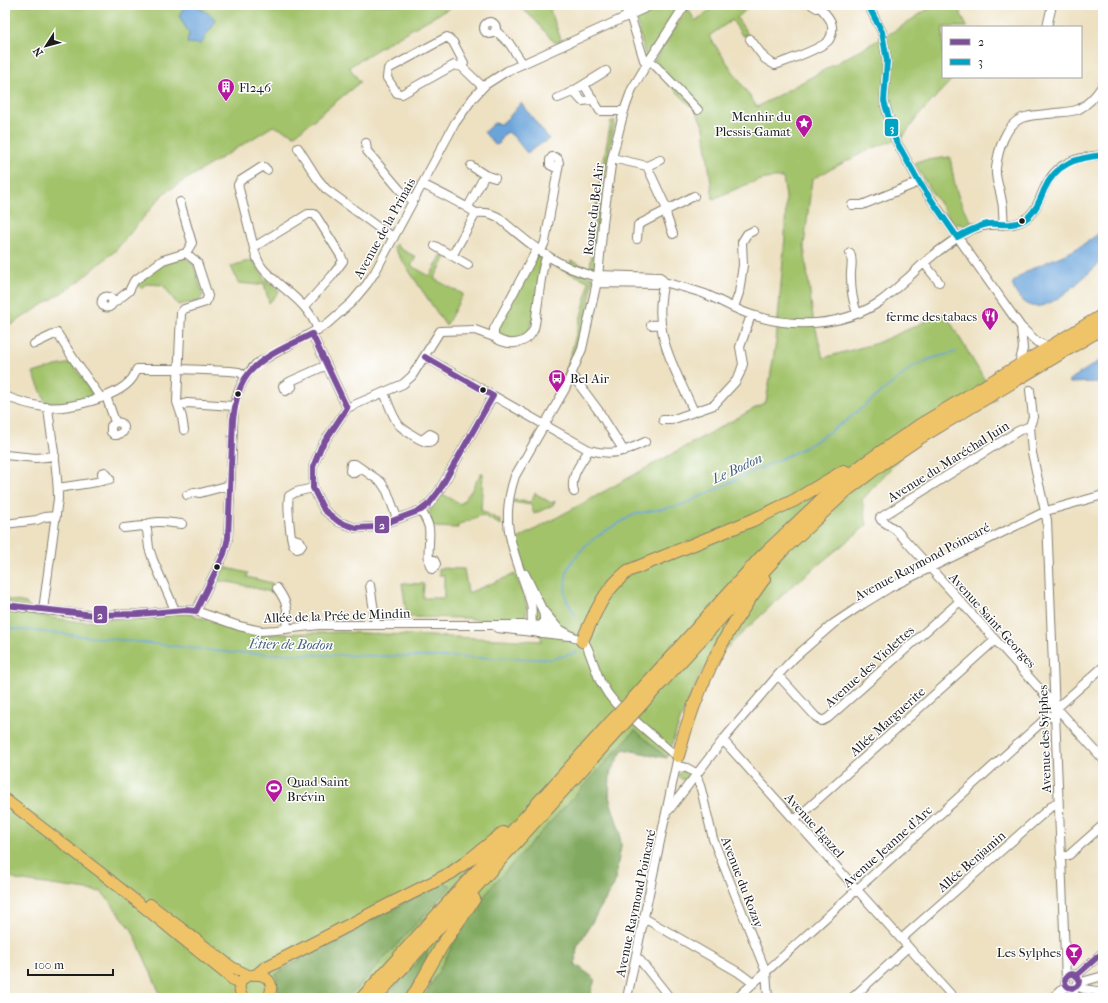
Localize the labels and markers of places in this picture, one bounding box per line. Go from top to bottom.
building icon: Fl246 [216,77,236,102]
place label: Fl246 [239,80,272,95]
place label: Menhir du Plessis-Gamat [715,109,792,139]
place icon: Menhir du Plessis-Gamat [794,113,814,138]
unlabelled marker [1017,216,1027,226]
restaurant icon: ferme des tabacs [980,306,1000,331]
place label: ferme des tabacs [886,309,977,324]
bus stop icon: Bel Air [547,368,567,393]
place label: Bel Air [570,371,609,386]
unlabelled marker [478,385,488,395]
unlabelled marker [233,389,243,399]
unlabelled marker [212,562,222,572]
place label: Quad Saint Brévin [287,774,349,804]
sports icon: Quad Saint Brévin [264,778,284,803]
bar icon: Les Sylphes [1064,942,1084,967]
place label: Les Sylphes [997,945,1061,960]

